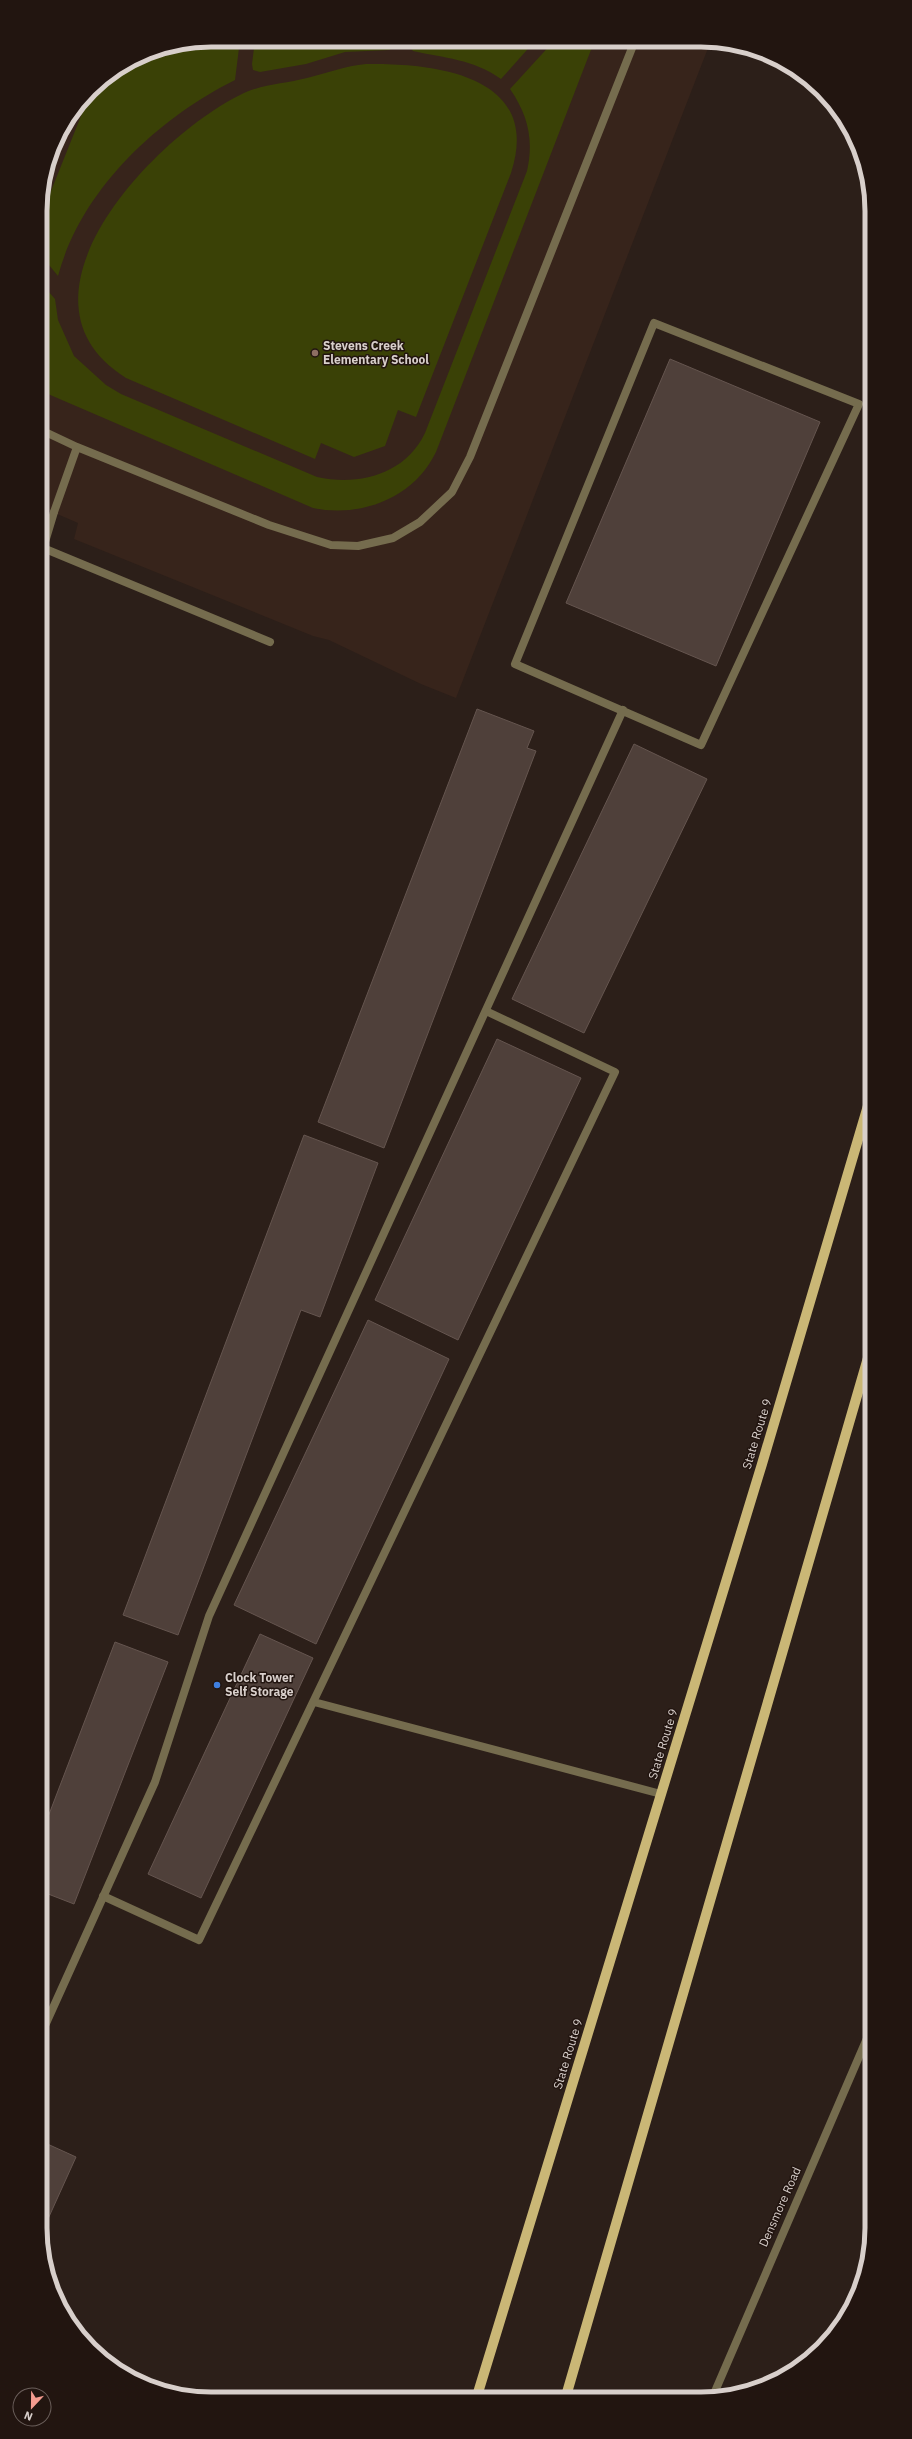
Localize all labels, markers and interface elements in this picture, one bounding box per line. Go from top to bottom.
place label: Stevens Creek Elementary School [323,338,429,367]
marker: Stevens Creek Elementary School [310,348,320,358]
street label: State Route 9 [739,1397,774,1471]
place label: Clock Tower Self Storage [225,1670,294,1699]
marker: Clock Tower Self Storage [212,1680,222,1690]
street label: State Route 9 [645,1707,680,1781]
street label: State Route 9 [550,2017,585,2091]
street label: Densmore Road [755,2165,804,2249]
north arrow [12,2387,52,2427]
text: N [22,2408,35,2424]

